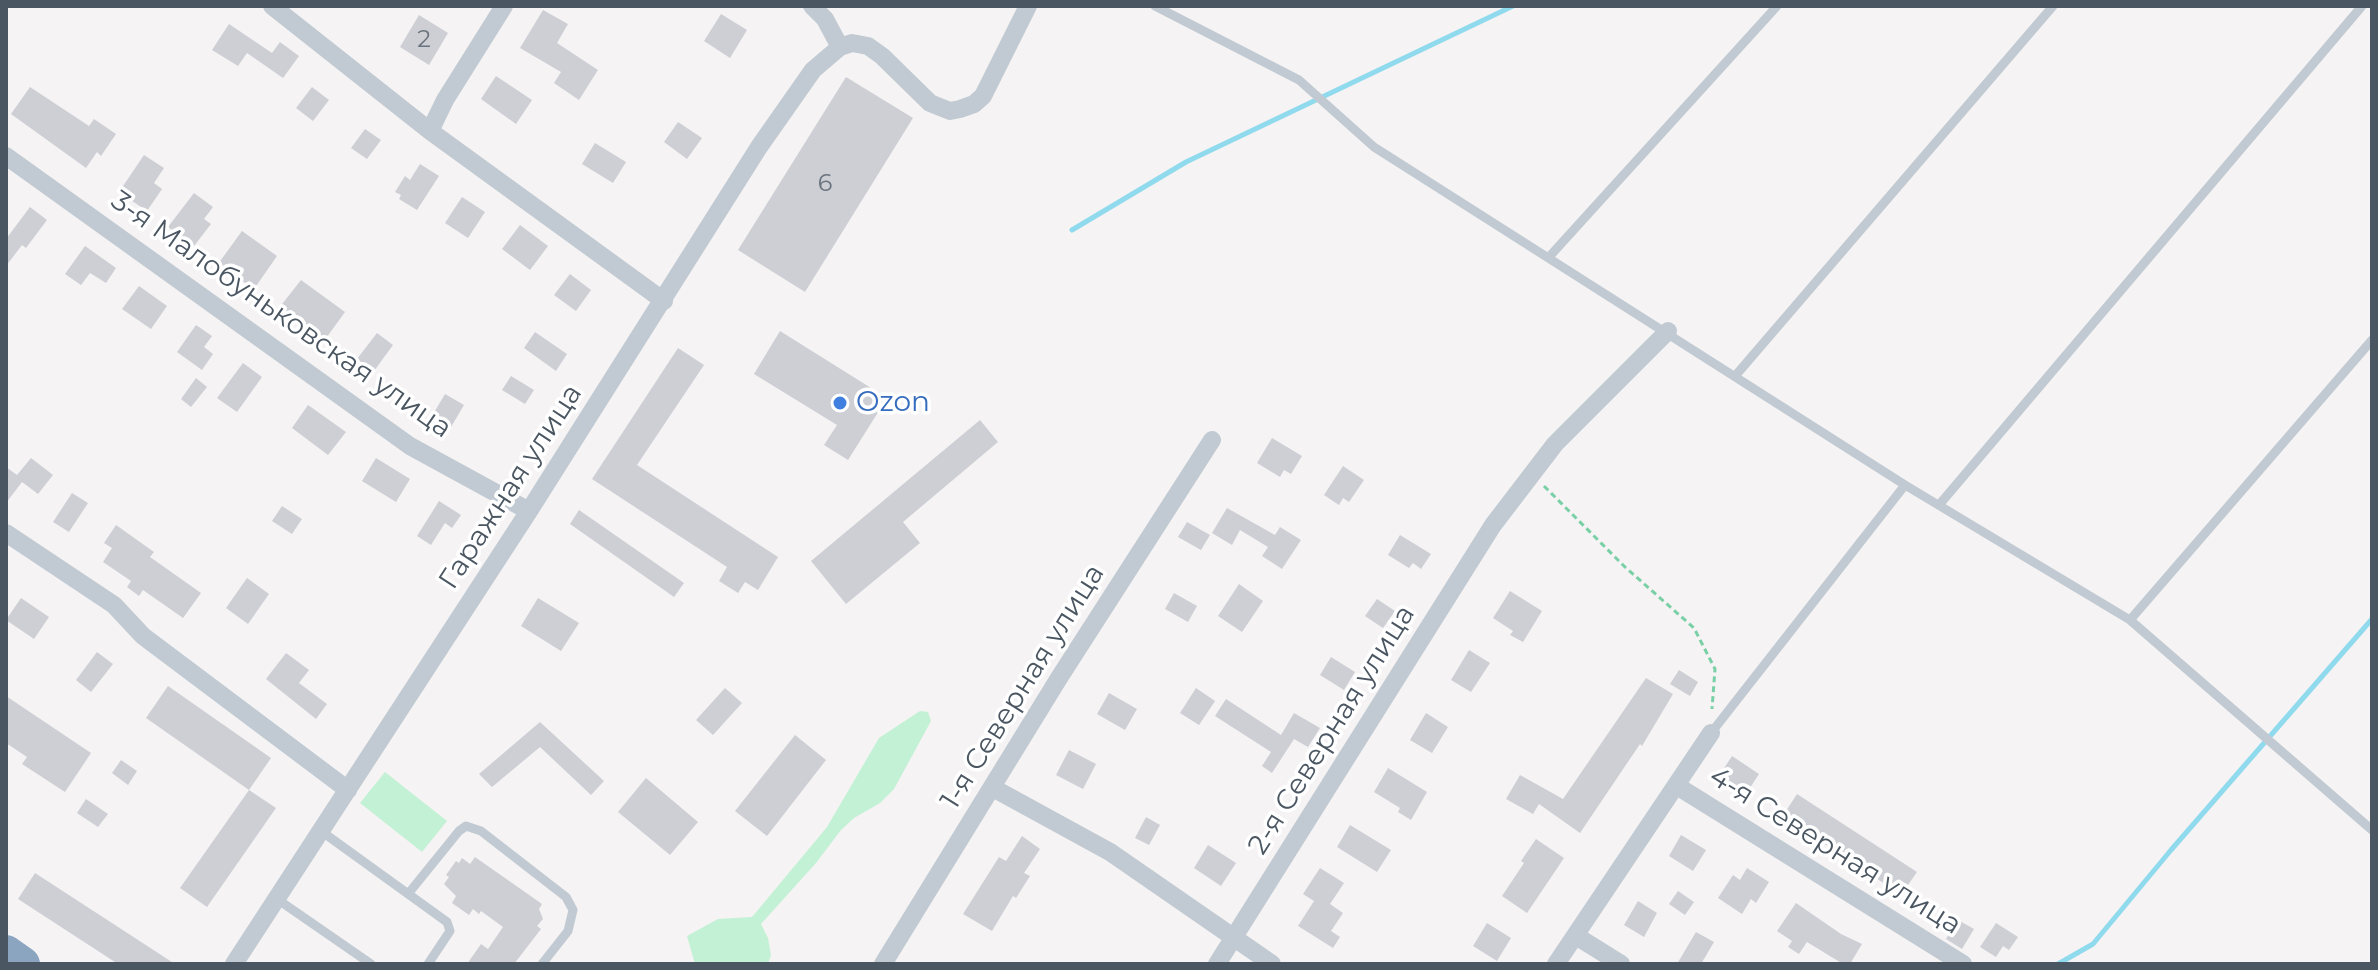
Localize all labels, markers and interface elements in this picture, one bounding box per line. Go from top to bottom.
house number: 2 [417,26,431,54]
house number: 6 [818,170,832,198]
street label: 3-я Малобуньковская улица [104,184,458,446]
street label: Гаражная улица [432,378,590,596]
place label: Ozon [856,386,930,420]
marker: Ozon [831,394,849,412]
street label: 1-я Северная улица [934,559,1112,815]
street label: 2-я Северная улица [1242,599,1422,861]
street label: 4-я Северная улица [1703,760,1967,942]

